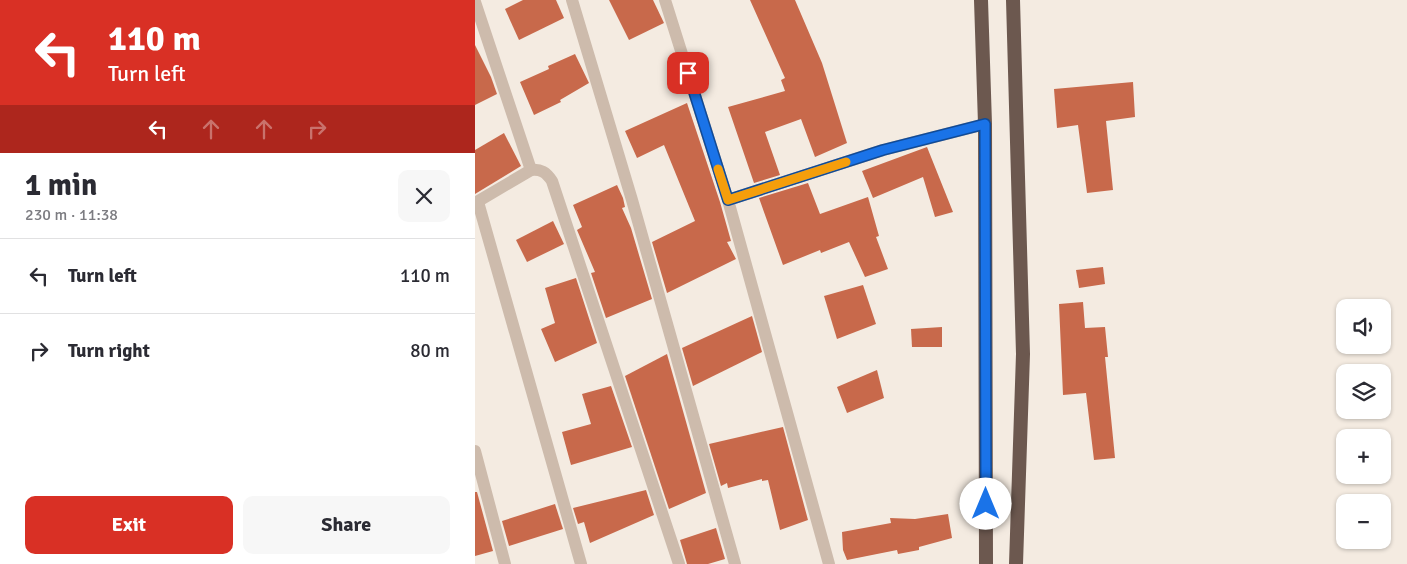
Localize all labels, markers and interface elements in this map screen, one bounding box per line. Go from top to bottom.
text: 110 m [108,17,201,60]
icon: left [25,20,90,85]
pin [667,52,709,94]
icon: arrive [674,59,702,87]
text: Turn left [108,60,186,87]
icon: left [144,115,172,143]
icon: ahead [197,115,225,143]
icon: ahead [250,115,278,143]
icon: right [303,115,331,143]
text: 1 min [25,167,97,204]
button: close [398,170,450,222]
text: 230 m · 11:38 [25,205,118,225]
icon: left [25,262,53,290]
text: Turn left [68,264,137,288]
text: 110 m [400,264,450,288]
map controls [1336,299,1391,549]
button: sound [1336,299,1391,354]
icon: right [25,337,53,365]
text: Turn right [68,339,150,363]
text: 80 m [410,339,450,363]
button: layers [1336,364,1391,419]
button: + [1336,429,1391,484]
position arrow [959,477,1011,529]
button: − [1336,494,1391,549]
button: Exit [25,496,233,554]
button: Share [243,496,450,554]

